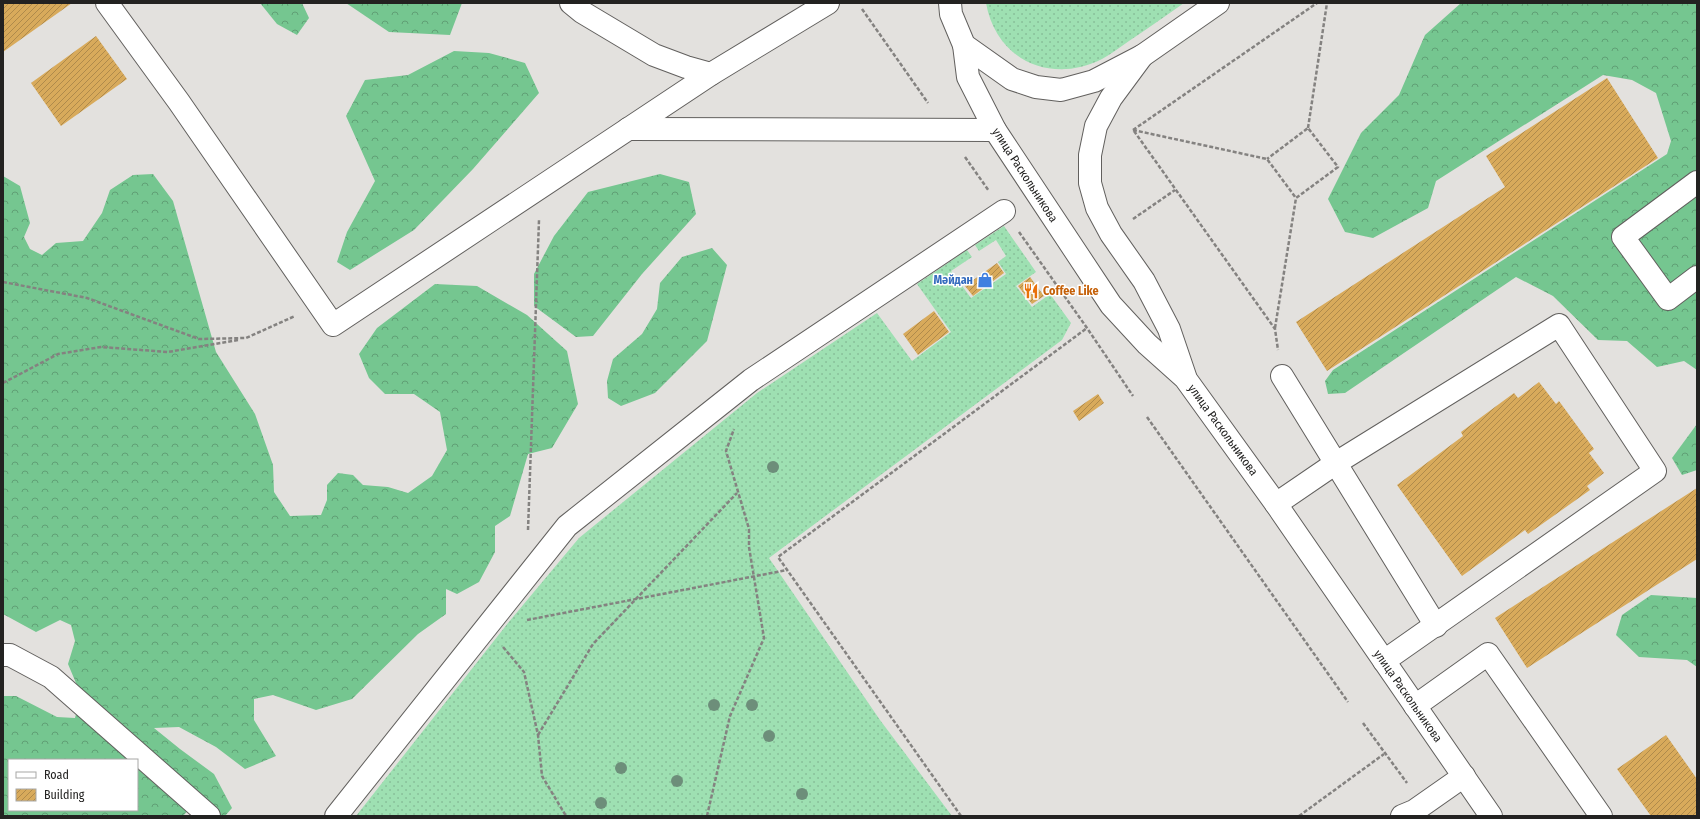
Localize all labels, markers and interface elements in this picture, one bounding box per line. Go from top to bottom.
street label: улица Раскольникова [989,125,1061,225]
shop icon: Мәйдан [976,271,994,289]
place label: Мәйдан [933,273,973,287]
restaurant icon: Coffee Like [1022,282,1040,300]
place label: Coffee Like [1043,284,1099,298]
street label: улица Раскольникова [1185,382,1261,478]
street label: улица Раскольникова [1371,647,1445,745]
legend [8,759,138,811]
text: Road [44,768,69,782]
text: Building [44,788,85,802]

